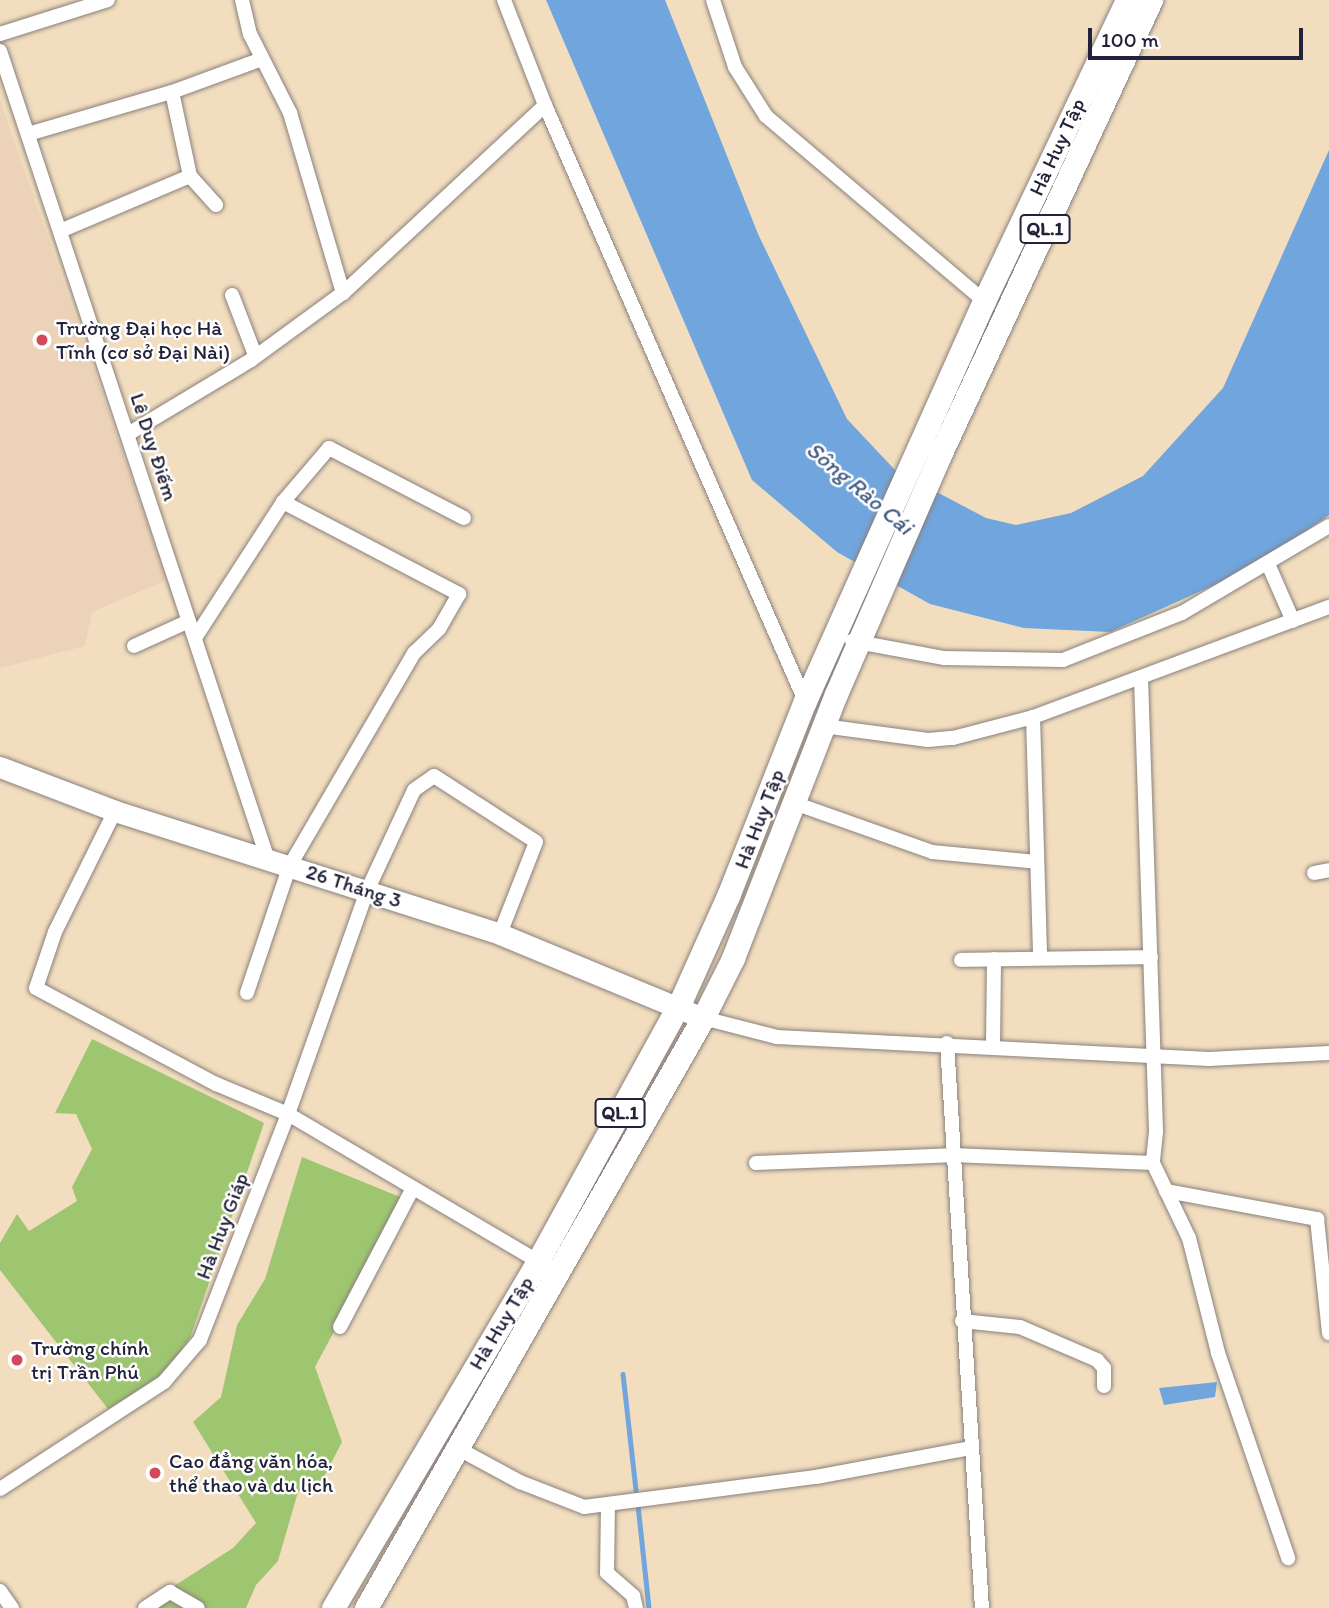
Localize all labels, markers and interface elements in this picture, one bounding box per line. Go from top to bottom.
scale bar [1091,14,1306,58]
text: 100 m [1101,27,1159,52]
street label: Hà Huy Tập [1024,95,1090,199]
road number: QL.1 [1019,214,1071,244]
place label: Trường Đại học Hà Tĩnh (cơ sở Đại Nài) [56,315,230,365]
marker: Trường Đại học Hà Tĩnh (cơ sở Đại Nài) [34,332,50,348]
street label: Lê Duy Điếm [125,390,183,504]
water label: Sông Rào Cái [801,436,919,540]
street label: Hà Huy Tập [729,767,789,871]
street label: 26 Tháng 3 [303,859,405,913]
road number: QL.1 [594,1098,646,1128]
street label: Hà Huy Giáp [190,1169,254,1283]
street label: Hà Huy Tập [464,1273,538,1373]
place label: Trường chính trị Trần Phú [31,1335,149,1385]
marker: Trường chính trị Trần Phú [9,1352,25,1368]
place label: Cao đẳng văn hóa, thể thao và du lịch [169,1448,333,1498]
marker: Cao đẳng văn hóa, thể thao và du lịch [147,1465,163,1481]

